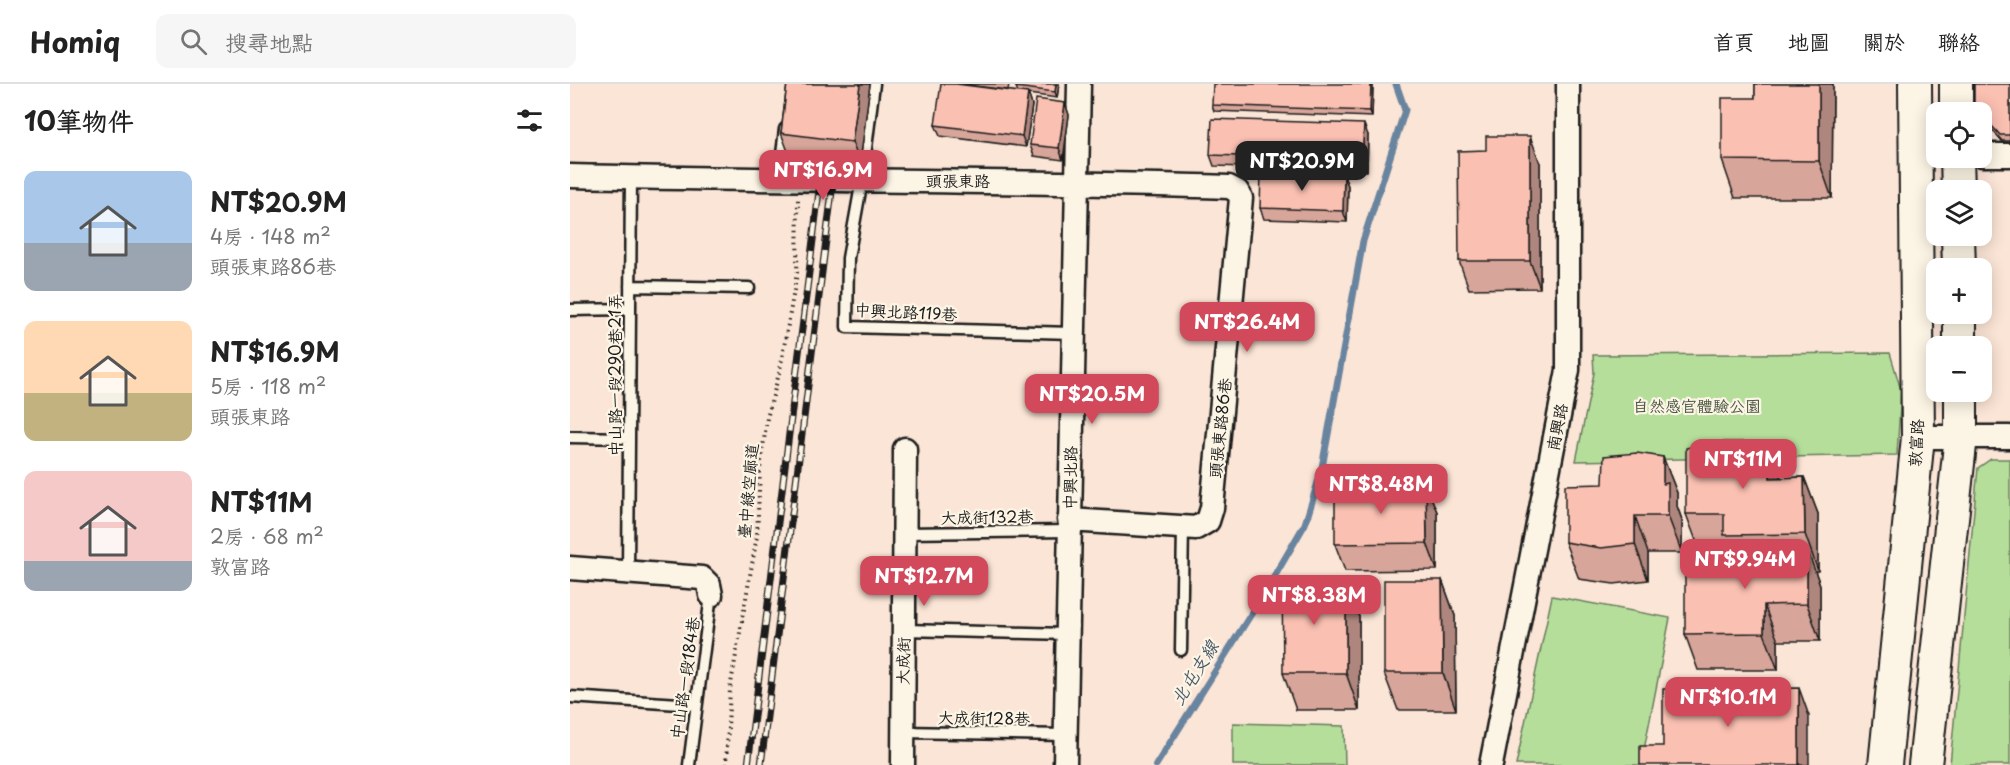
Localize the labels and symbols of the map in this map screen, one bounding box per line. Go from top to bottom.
pin: NT$20.9M [1240,141,1364,192]
pin: NT$16.9M [761,150,885,201]
street label: 頭張東路 [926,168,990,192]
street label: 中山路一段290巷21弄 [602,294,626,456]
street label: 中興北路119巷 [854,296,958,326]
pin: NT$26.4M [1185,302,1309,353]
pin: NT$20.5M [1030,374,1154,425]
street label: 頭張東路86巷 [1202,377,1236,479]
park label: 自然感官體驗公園 [1633,393,1761,417]
street label: 南興路 [1540,401,1572,453]
street label: 敦富路 [1902,418,1928,468]
pin: NT$11M [1694,439,1792,490]
street label: 臺中綠空廊道 [731,442,763,540]
street label: 中興北路 [1056,446,1082,510]
pin: NT$8.48M [1319,464,1443,515]
street label: 大成街132巷 [940,503,1034,529]
pin: NT$9.94M [1683,539,1807,590]
pin: NT$12.7M [862,556,986,607]
pin: NT$8.38M [1252,575,1376,626]
street label: 中山路一段184巷 [664,615,705,741]
water label: 北屯支線 [1163,634,1225,710]
street label: 大成街 [890,637,914,685]
pin: NT$10.1M [1666,677,1790,728]
street label: 大成街128巷 [938,704,1030,730]

